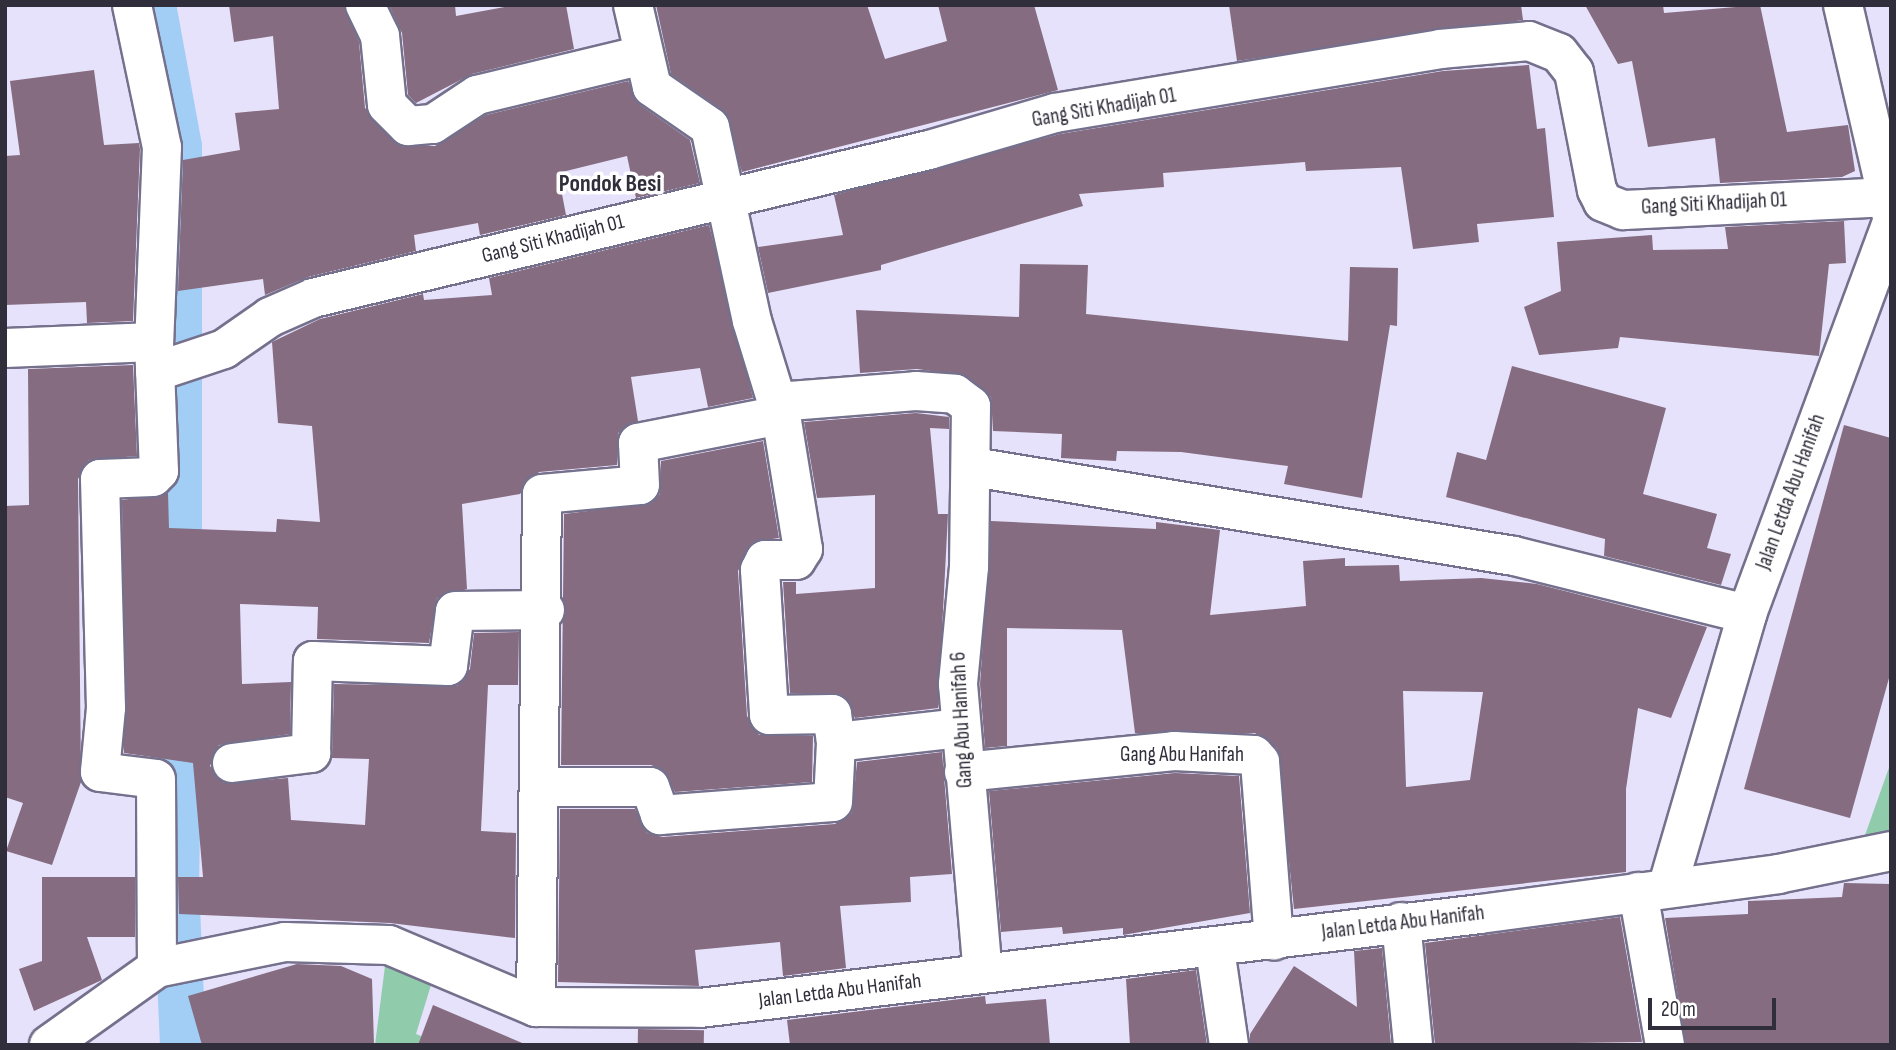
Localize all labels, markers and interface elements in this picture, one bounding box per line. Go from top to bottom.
street label: Gang Siti Khadijah 01 [1030,83,1178,133]
district label: Pondok Besi [559,170,661,198]
street label: Gang Siti Khadijah 01 [1640,188,1788,220]
street label: Gang Siti Khadijah 01 [479,209,627,269]
street label: Jalan Letda Abu Hanifah [1751,411,1831,573]
street label: Gang Abu Hanifah 6 [946,651,978,789]
street label: Gang Abu Hanifah [1120,742,1244,768]
street label: Jalan Letda Abu Hanifah [1320,901,1486,945]
street label: Jalan Letda Abu Hanifah [757,969,923,1013]
scale bar [1651,984,1779,1028]
text: 20 m [1661,997,1696,1022]

